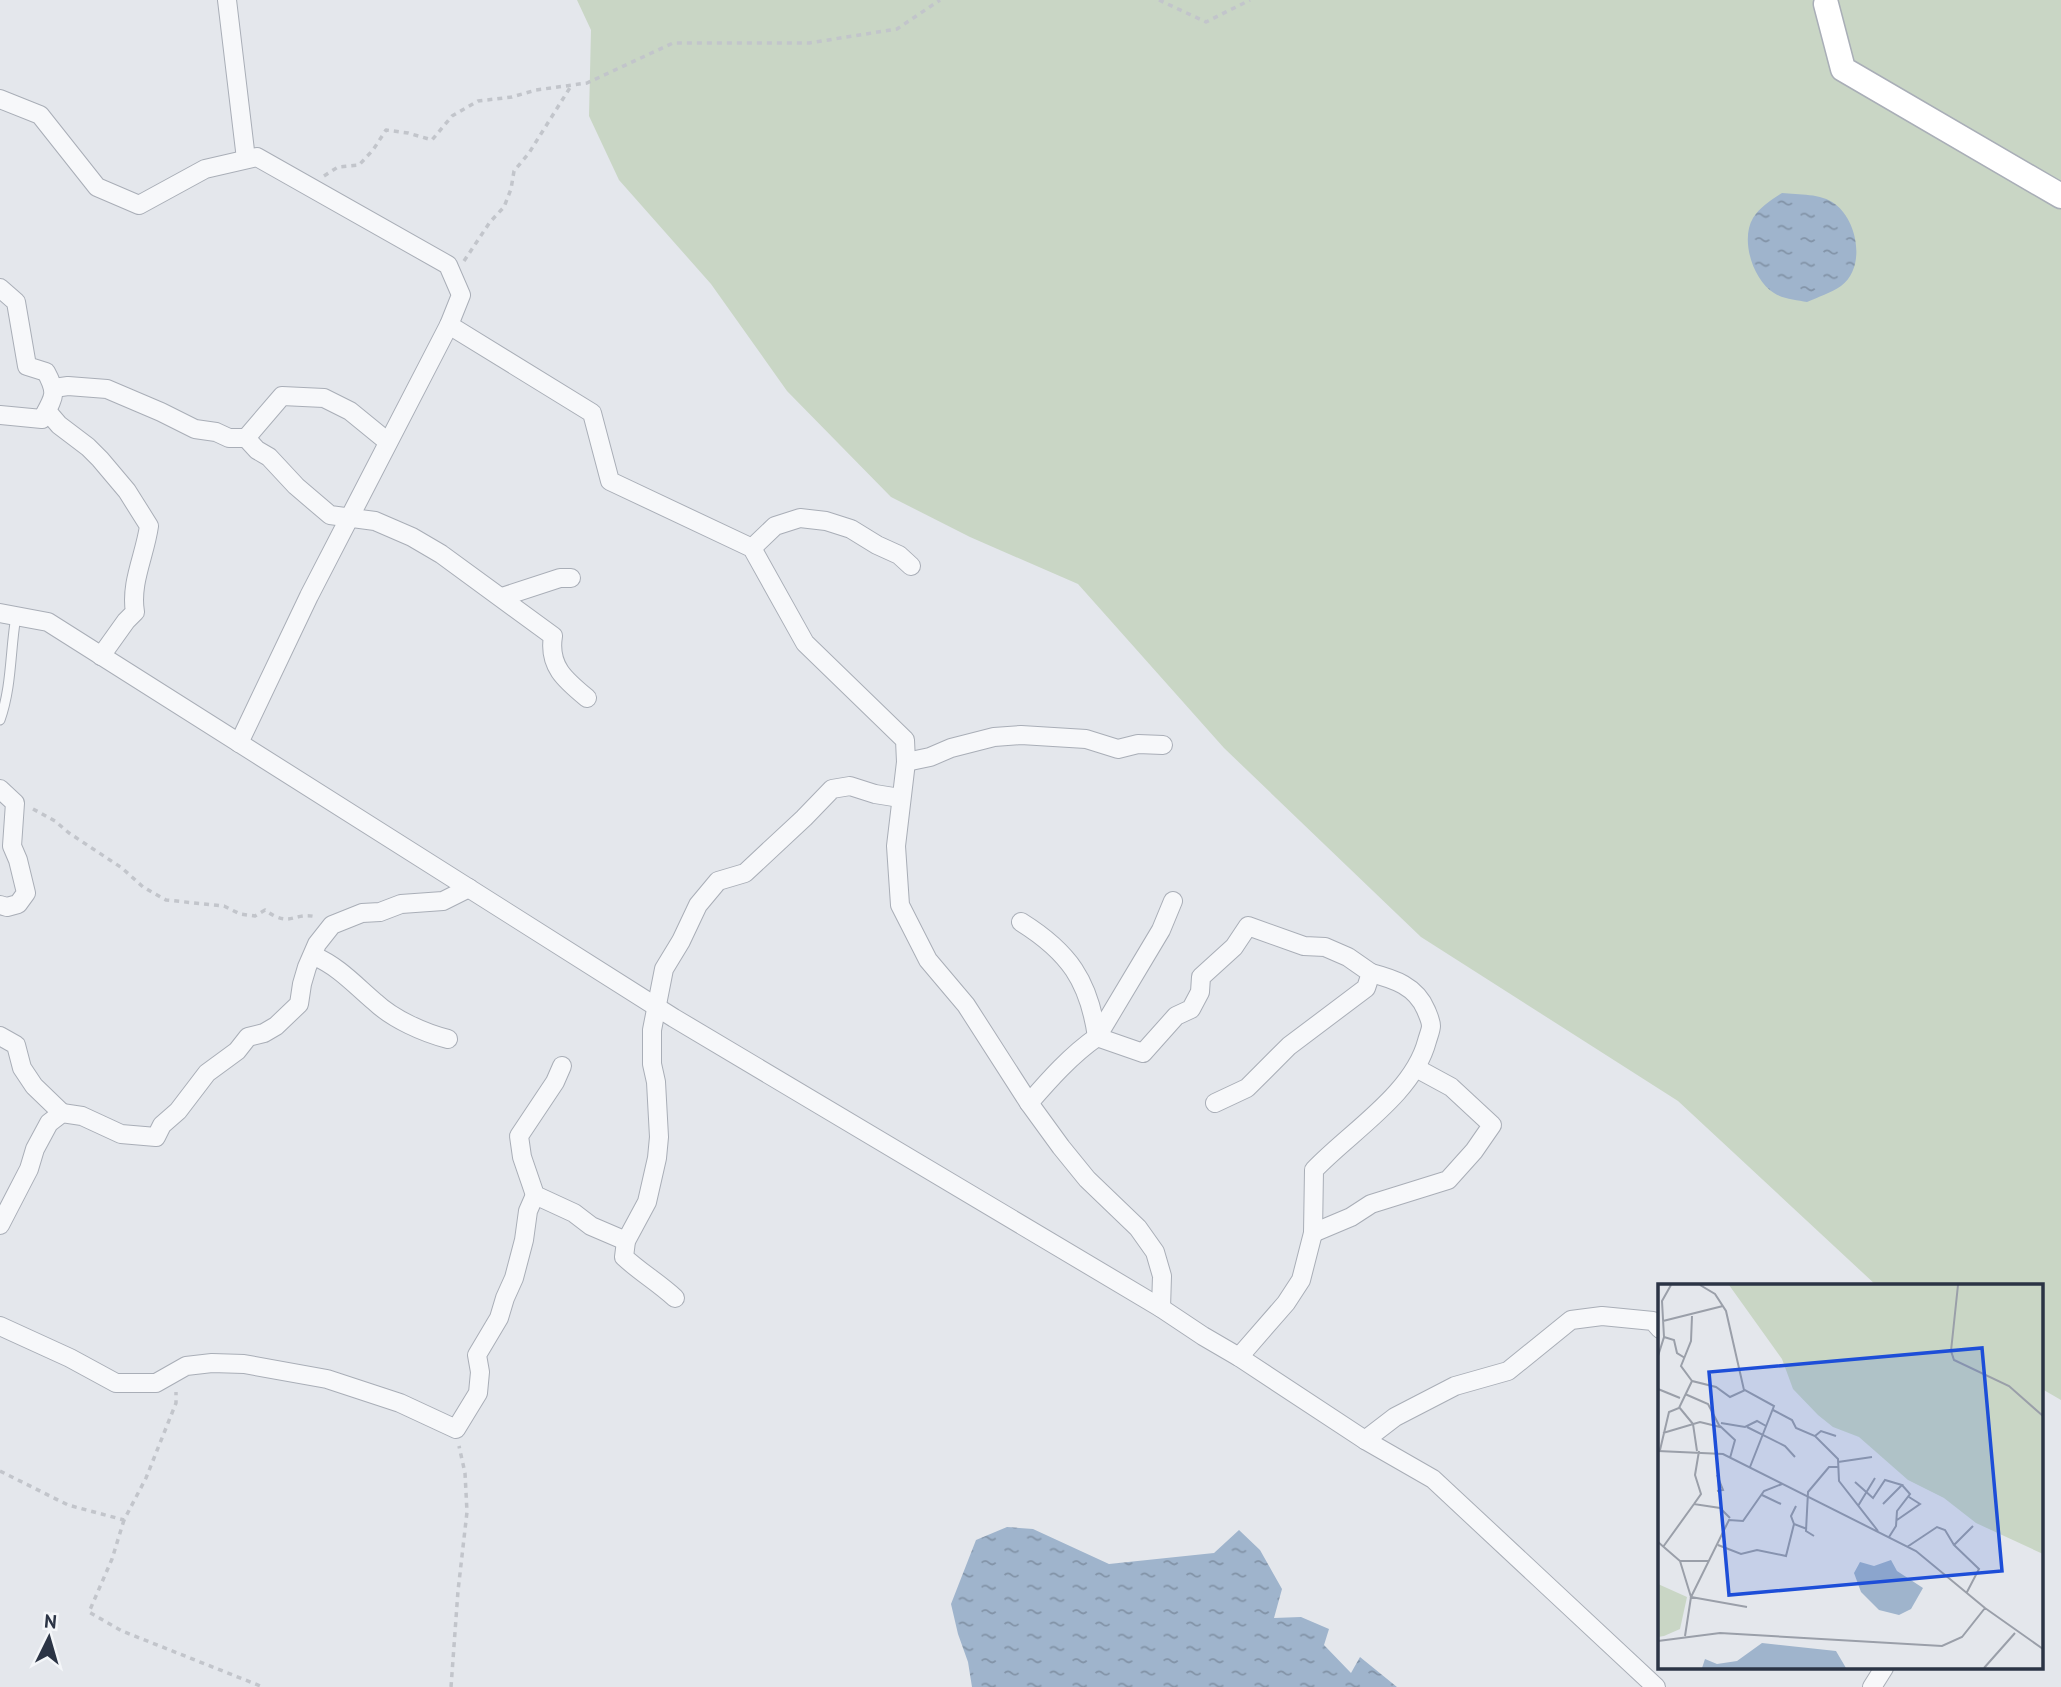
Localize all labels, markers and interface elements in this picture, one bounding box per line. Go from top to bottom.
inset map [1658,1284,2044,1670]
north arrow [14,1603,84,1673]
text: N [43,1609,58,1634]

